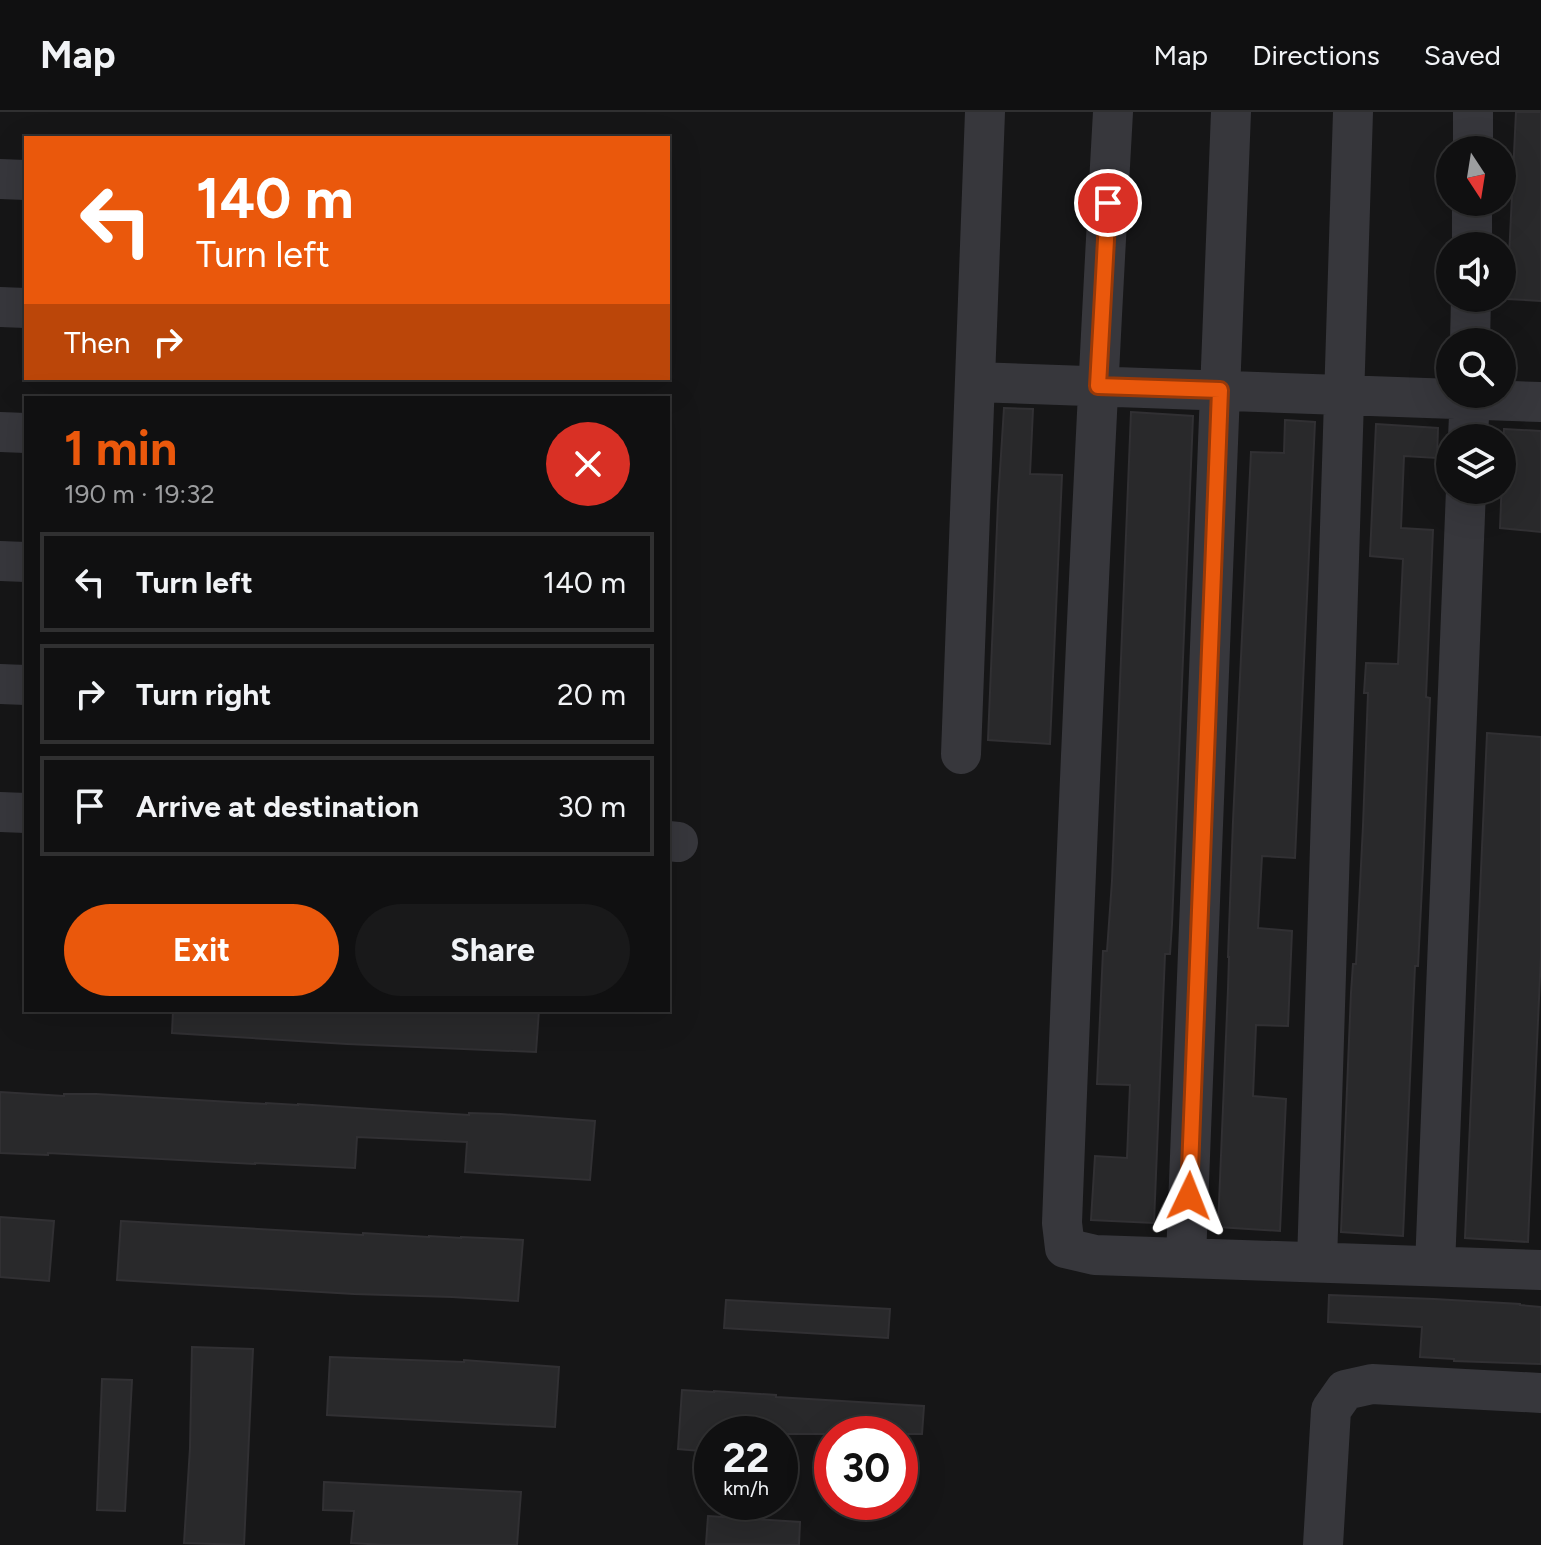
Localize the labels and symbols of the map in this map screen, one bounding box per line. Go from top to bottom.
north arrow [1436,136,1516,216]
pin [1074,169,1142,237]
position arrow [1147,1154,1231,1238]
speed limit sign: 30 [814,1416,918,1520]

